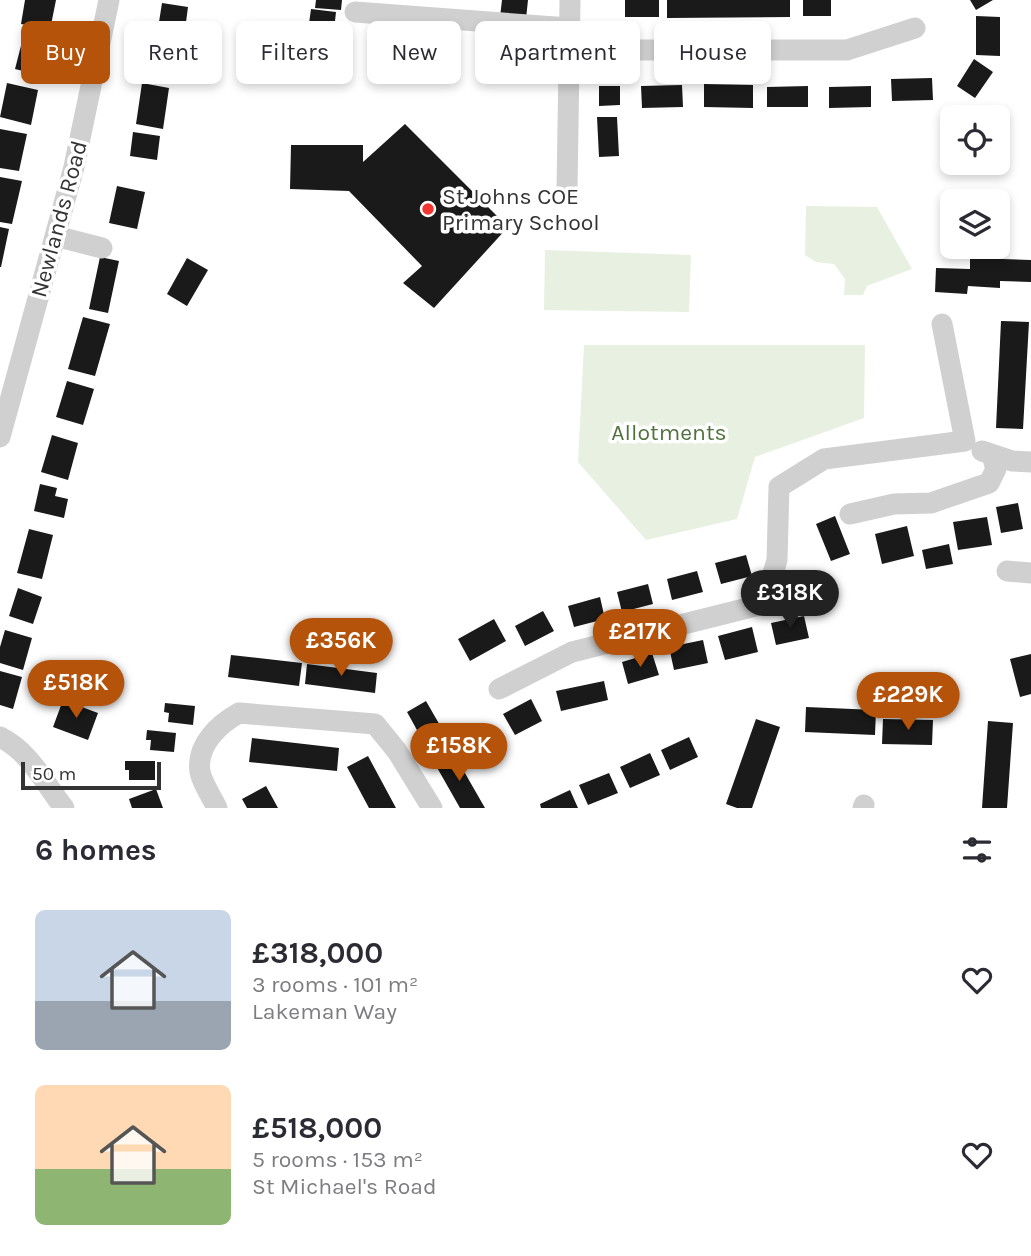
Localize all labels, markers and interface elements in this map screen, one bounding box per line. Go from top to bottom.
chip: Buy [21,21,110,84]
chip: Rent [124,21,222,84]
chip: Filters [236,21,353,84]
chip: New [367,21,461,84]
chip: Apartment [475,21,640,84]
chip: House [654,21,771,84]
map controls [940,105,1010,259]
button: locate [940,105,1010,175]
street label: Newlands Road [25,138,93,300]
place label: St Johns COE Primary School [442,183,600,236]
button: layers [940,189,1010,259]
marker: St Johns COE Primary School [420,201,436,217]
park label: Allotments [611,419,727,446]
pin: £318K [741,570,839,630]
text: £318K [757,579,823,606]
pin: £217K [591,610,689,669]
pin: £356K [292,618,390,678]
text: £217K [609,618,671,645]
text: £356K [306,627,376,654]
pin: £518K [27,660,125,720]
text: £518K [43,669,109,696]
pin: £229K [859,672,957,732]
text: £229K [873,681,943,708]
pin: £158K [410,724,508,783]
text: £158K [426,732,492,759]
scale bar [21,759,161,791]
text: 50 m [32,763,76,785]
icon: filters [958,831,996,869]
text: 6 homes [35,832,157,868]
text: £318,000 [252,935,383,971]
icon: home [91,938,175,1022]
icon: heart [958,961,996,999]
text: 3 rooms · 101 m² [252,971,418,998]
text: Lakeman Way [252,998,397,1025]
text: £518,000 [252,1110,382,1146]
icon: home [91,1113,175,1197]
icon: heart [958,1136,996,1174]
text: 5 rooms · 153 m² [252,1146,423,1173]
text: St Michael's Road [252,1173,437,1200]

